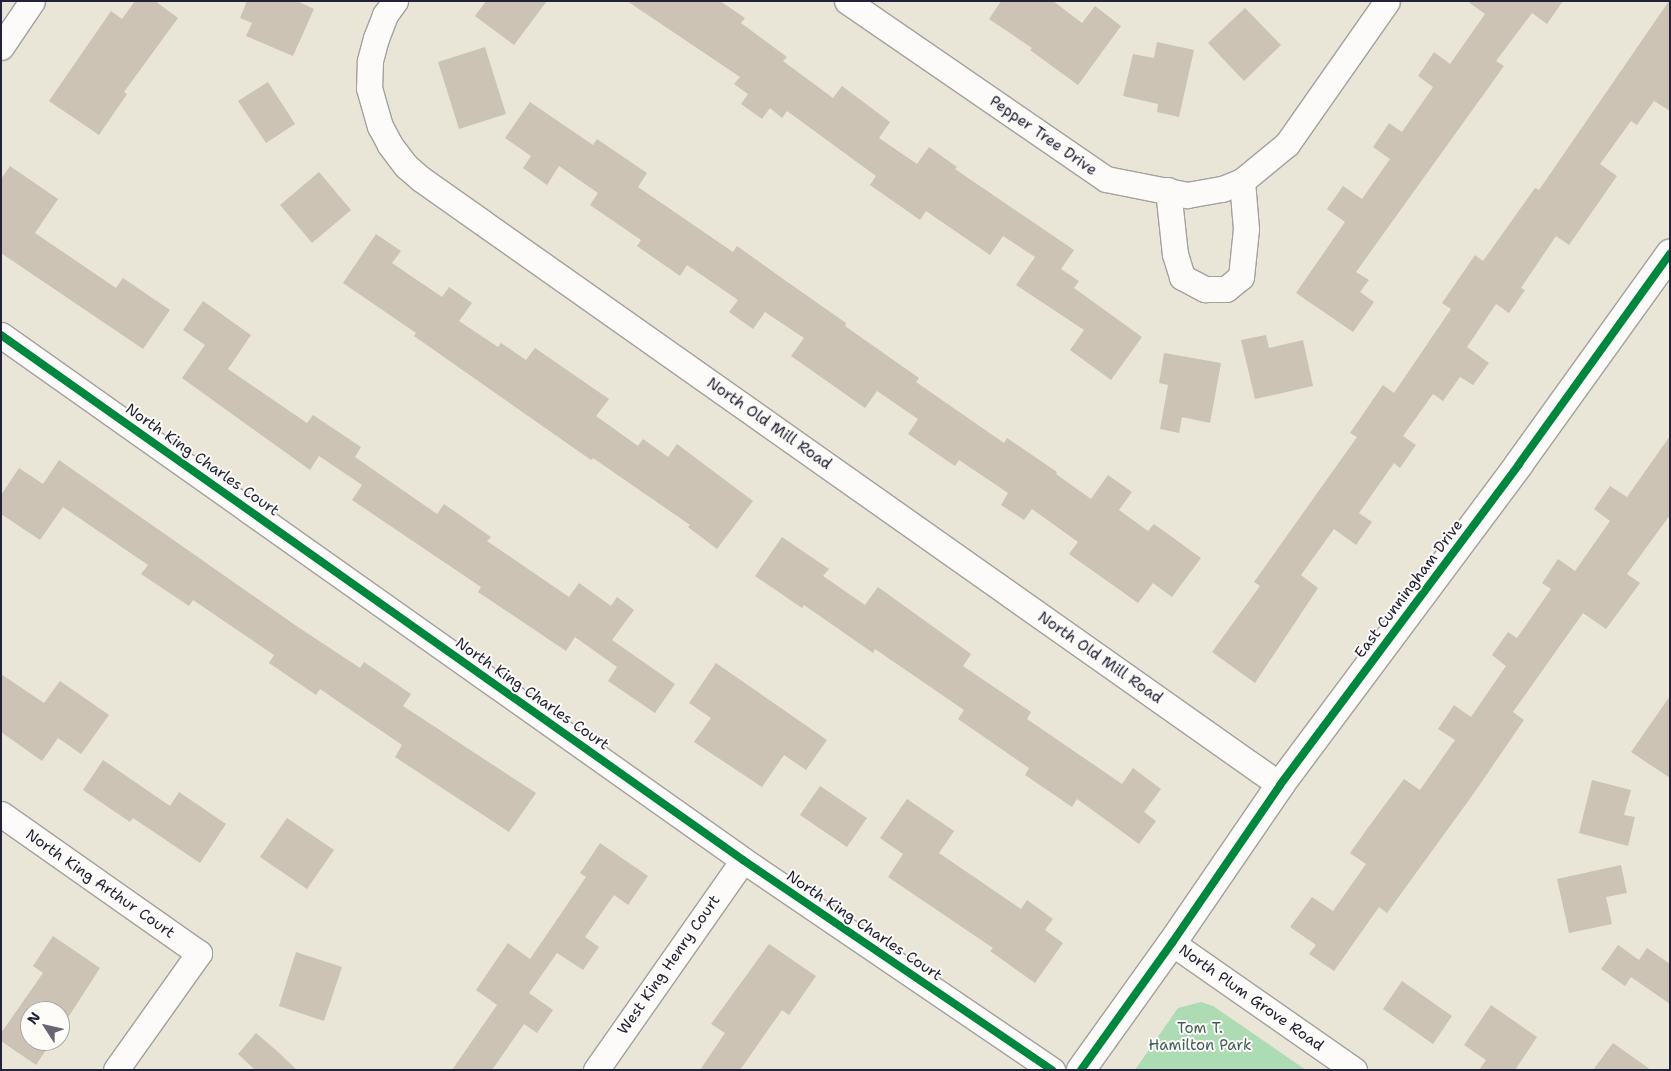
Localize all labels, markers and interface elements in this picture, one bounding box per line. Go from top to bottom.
street label: Pepper Tree Drive [986,92,1100,180]
street label: North Old Mill Road [703,374,835,474]
street label: North King Charles Court [122,400,282,520]
street label: East Cunningham Drive [1351,516,1467,662]
street label: North Old Mill Road [1034,608,1166,708]
street label: North King Charles Court [452,634,612,754]
street label: North King Arthur Court [22,826,178,942]
street label: North King Charles Court [783,867,945,985]
street label: West King Henry Court [614,892,724,1038]
street label: North Plum Grove Road [1175,941,1327,1055]
north arrow [20,1001,70,1051]
text: N [23,1008,44,1028]
park label: Tom T. Hamilton Park [1148,1019,1252,1054]

